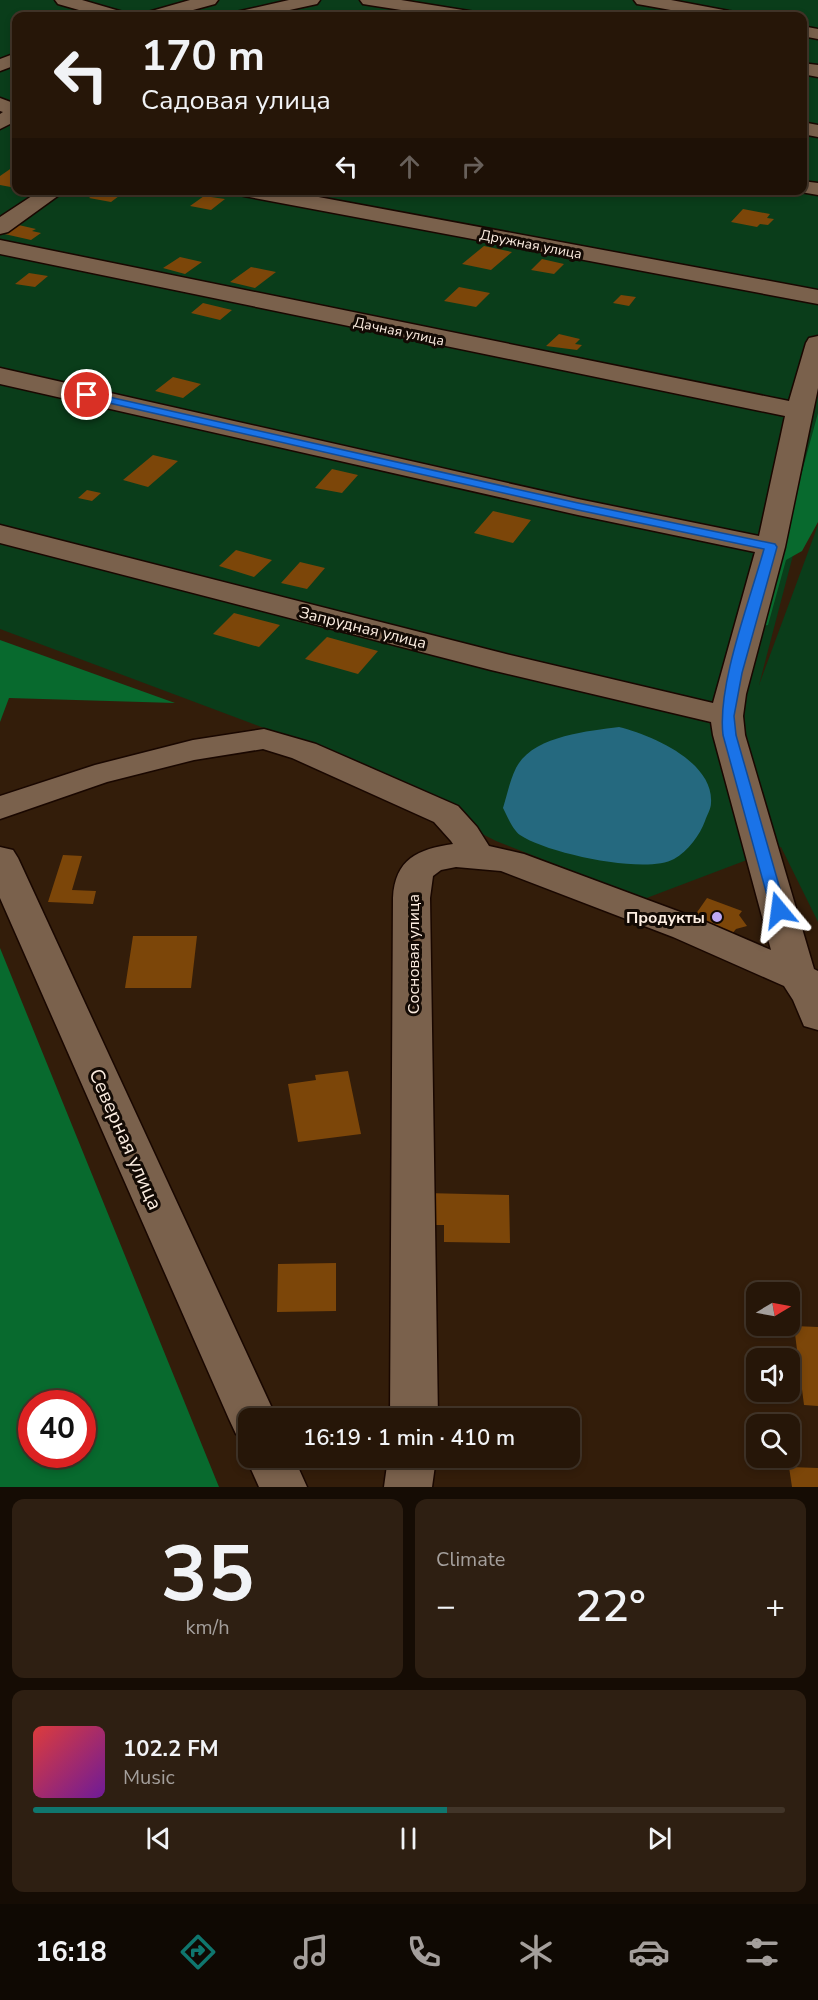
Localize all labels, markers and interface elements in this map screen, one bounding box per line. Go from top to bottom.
text: 170 m [141,28,265,85]
icon: left [42,36,120,114]
text: Садовая улица [141,82,331,119]
icon: left [330,150,363,183]
icon: ahead [393,150,426,183]
icon: right [456,150,489,183]
street label: Дружная улица [478,225,583,264]
street label: Дачная улица [352,313,446,350]
pin [61,369,112,420]
icon: arrive [70,378,103,411]
street label: Запрудная улица [297,601,429,654]
position arrow [747,878,811,942]
street label: Сосновая улица [403,894,425,1014]
place label: Продукты [626,907,705,929]
marker: Продукты [710,910,724,924]
street label: Северная улица [82,1064,169,1214]
north arrow [746,1282,800,1336]
map controls [746,1282,800,1468]
button: sound [746,1348,800,1402]
speed limit sign: 40 [18,1390,96,1468]
button: search [746,1414,800,1468]
text: 16:19 · 1 min · 410 m [303,1423,515,1453]
text: 35 [161,1521,254,1628]
text: Climate [436,1546,505,1573]
text: 22° [575,1576,646,1637]
text: − [436,1584,456,1629]
text: + [765,1584,785,1629]
text: km/h [185,1614,230,1641]
text: 102.2 FM [123,1734,219,1764]
text: Music [123,1764,175,1791]
icon: previous [142,1822,175,1855]
icon: pause [392,1822,425,1855]
icon: next [643,1822,676,1855]
icon: directions [177,1931,219,1973]
icon: music [290,1931,332,1973]
icon: phone [403,1931,445,1973]
icon: climate [515,1931,557,1973]
icon: car [628,1931,670,1973]
icon: filters [741,1931,783,1973]
text: 16:18 [35,1934,107,1971]

